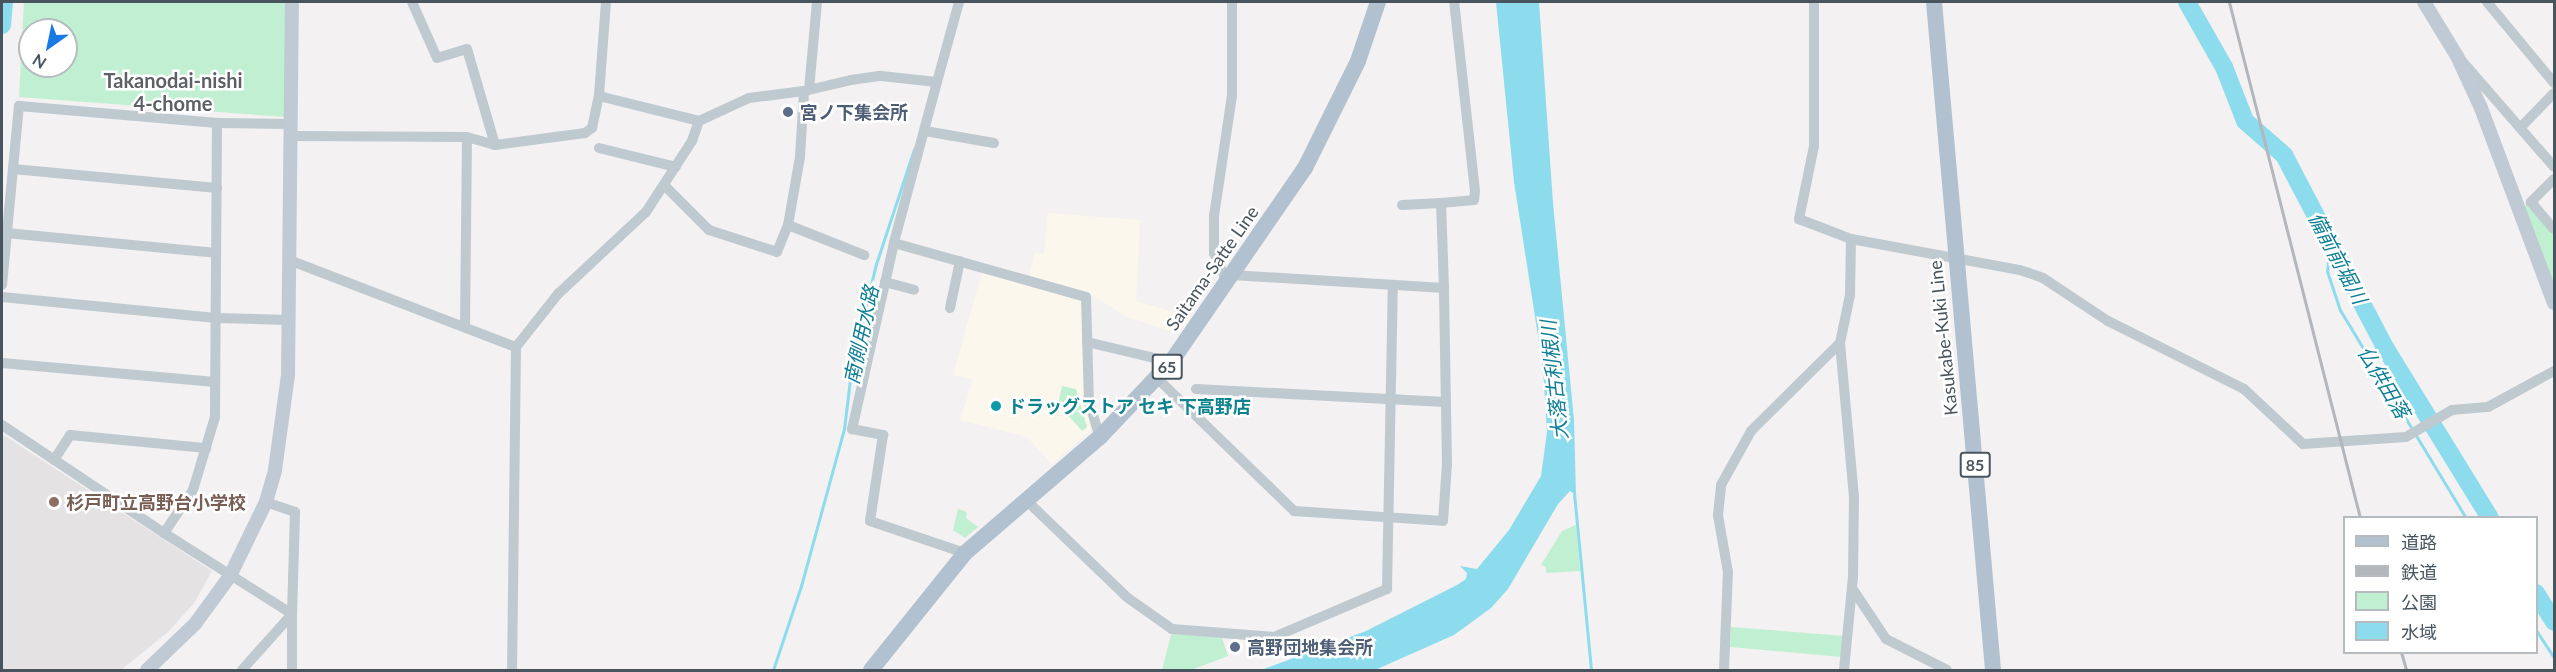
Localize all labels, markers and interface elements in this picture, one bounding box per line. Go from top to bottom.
north arrow [18,18,78,78]
text: N [29,51,49,73]
district label: Takanodai-nishi 4-chome [103,68,243,115]
place label: 宮ノ下集会所 [800,101,908,123]
marker: 宮ノ下集会所 [781,105,795,119]
street label: Saitama-Satte Line [1161,202,1263,334]
water label: 備前前堀川 [2304,208,2372,308]
street label: Kasukabe-Kuki Line [1924,259,1962,417]
water label: 南側用水路 [839,284,883,386]
water label: 大落古利根川 [1536,319,1572,441]
water label: 仏供田落 [2353,342,2415,422]
road number: 65 [1150,354,1184,380]
place label: ドラッグストア セキ 下高野店 [1008,395,1251,417]
marker: ドラッグストア セキ 下高野店 [989,399,1003,413]
road number: 85 [1958,452,1992,478]
place label: 杉戸町立高野台小学校 [66,491,246,513]
marker: 杉戸町立高野台小学校 [47,495,61,509]
legend [2343,516,2538,654]
text: 道路 [2401,531,2437,553]
text: 鉄道 [2401,561,2437,583]
text: 公園 [2401,591,2437,613]
text: 水域 [2401,621,2437,643]
place label: 高野団地集会所 [1247,636,1373,658]
marker: 高野団地集会所 [1228,640,1242,654]

